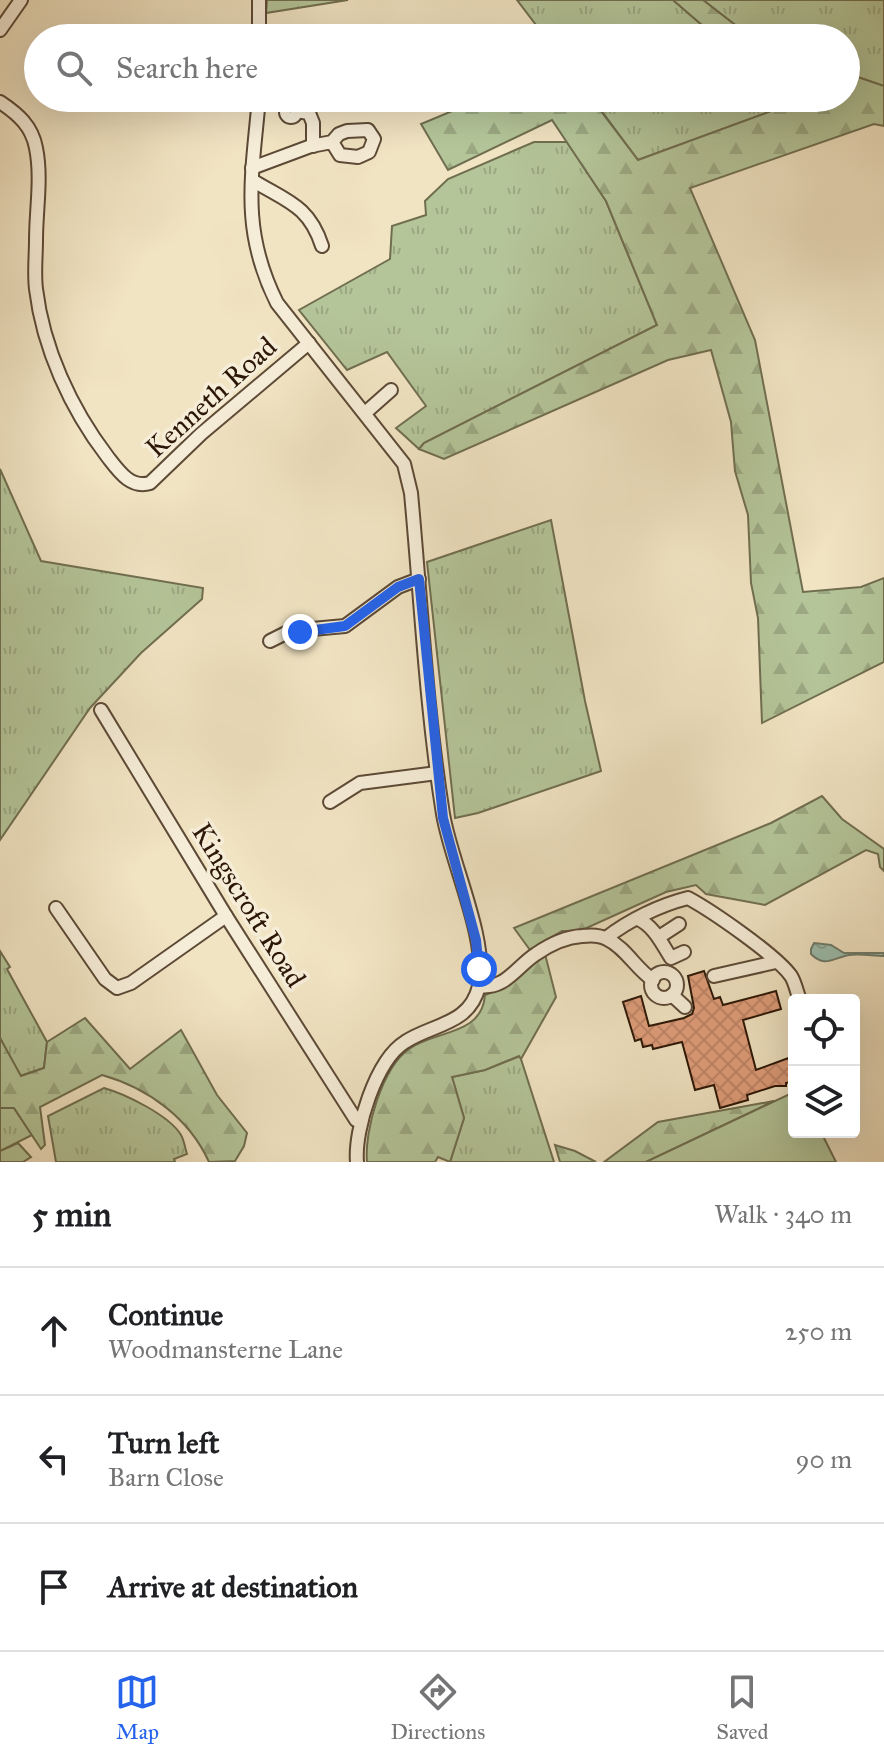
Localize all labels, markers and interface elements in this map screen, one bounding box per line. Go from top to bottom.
search box [24,24,860,112]
icon: search [52,46,96,90]
text: Search here [116,50,258,86]
street label: Kenneth Road [138,329,284,465]
route end [282,614,318,650]
street label: Kingscroft Road [184,816,314,994]
route start [461,951,497,987]
map controls [788,994,860,1138]
button: locate [788,994,860,1066]
button: layers [788,1066,860,1138]
text: 5 min [32,1194,111,1235]
text: Walk · 340 m [714,1198,852,1230]
text: Continue [108,1297,223,1333]
icon: ahead [32,1309,76,1353]
text: 250 m [785,1315,852,1347]
text: Woodmansterne Lane [108,1333,343,1365]
text: Turn left [108,1425,219,1461]
icon: left [32,1437,76,1481]
text: 90 m [795,1443,852,1475]
text: Barn Close [108,1461,224,1493]
icon: arrive [32,1565,76,1609]
text: Arrive at destination [108,1569,358,1605]
tab: Map [115,1670,159,1745]
tab: Directions [390,1670,485,1745]
tab: Saved [716,1670,768,1745]

